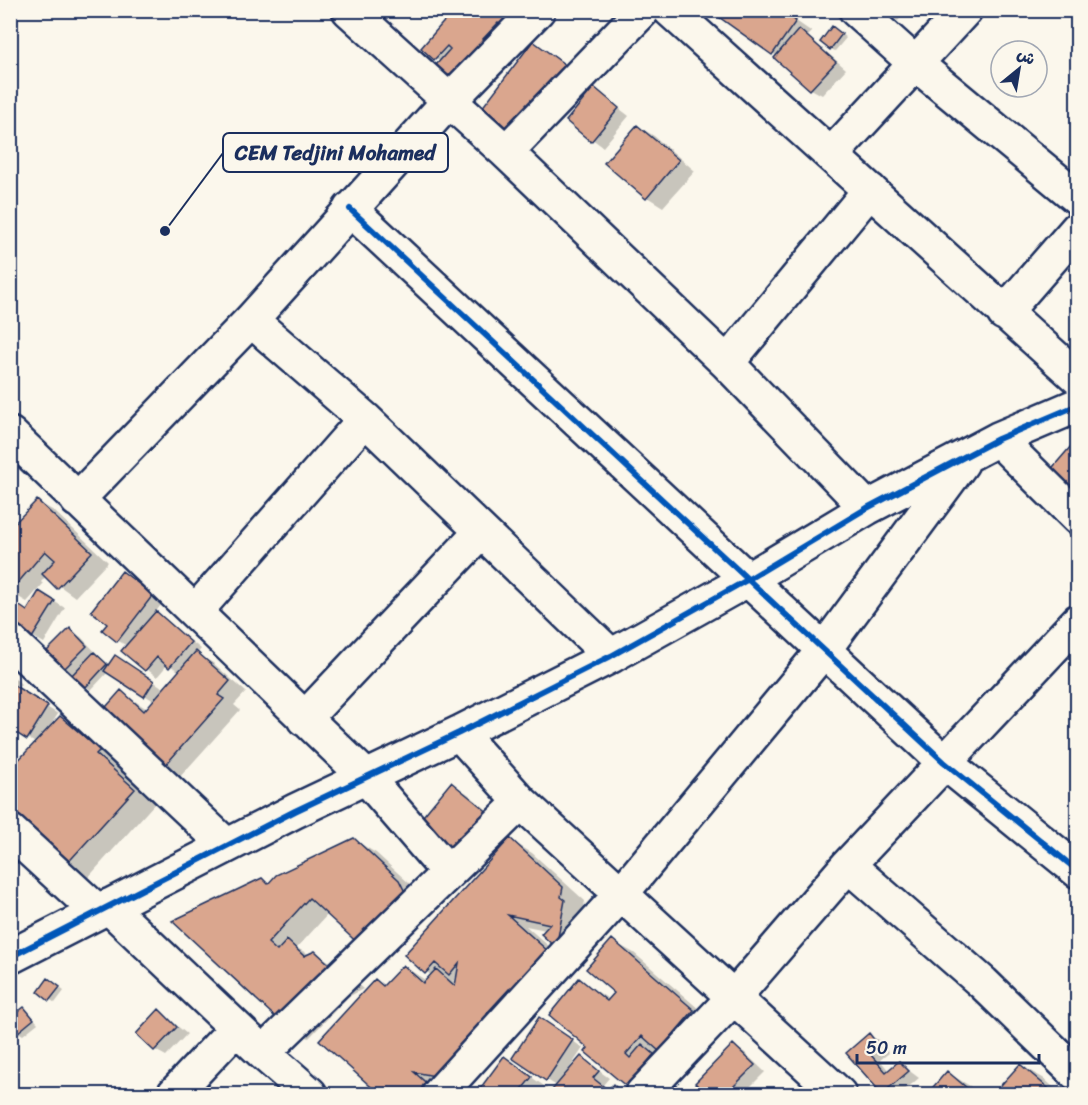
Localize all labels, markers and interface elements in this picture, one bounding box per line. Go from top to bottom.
north arrow [989,39,1049,99]
text: ش [1011,39,1041,73]
callout: CEM Tedjini Mohamed [223,133,448,172]
text: CEM Tedjini Mohamed [234,134,437,172]
scale bar [857,1027,1038,1065]
text: 50 m [866,1032,907,1064]

